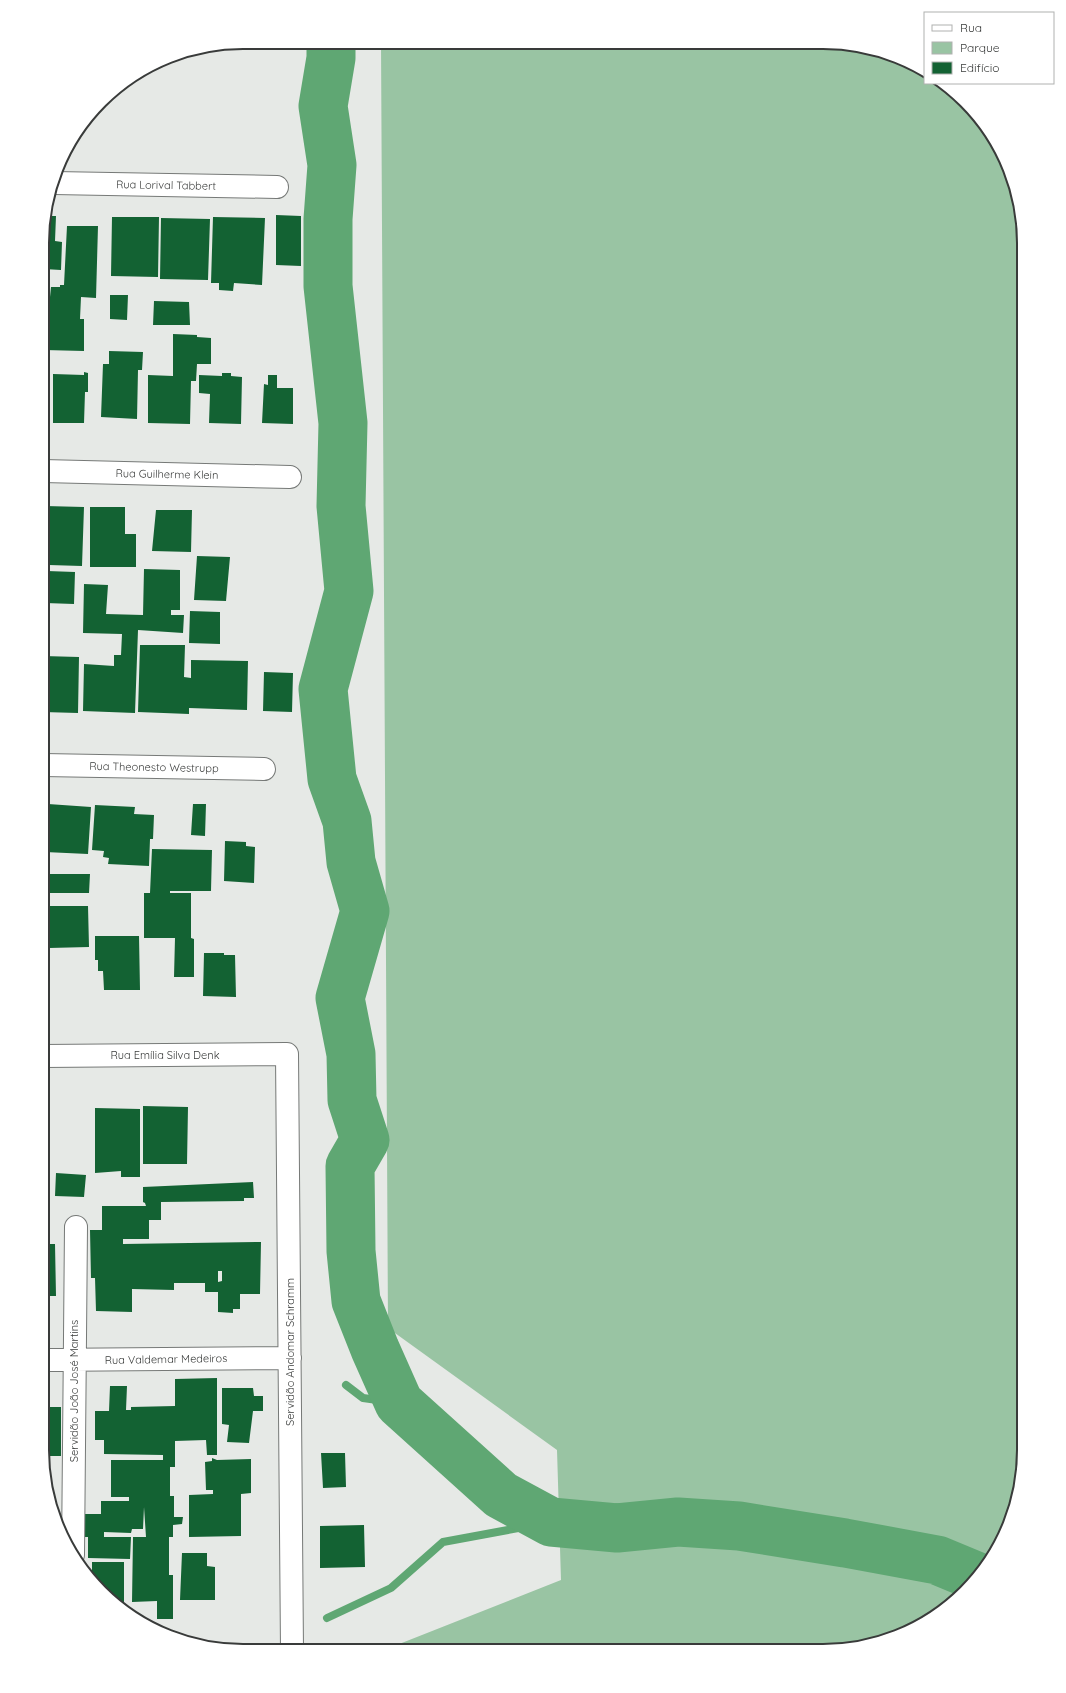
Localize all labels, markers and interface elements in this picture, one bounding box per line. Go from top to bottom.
legend [924,12,1054,84]
text: Rua [960,20,982,35]
text: Parque [960,40,1000,55]
text: Edifício [960,60,1000,75]
street label: Rua Lorival Tabbert [116,177,216,193]
street label: Rua Guilherme Klein [116,466,218,482]
street label: Rua Theonesto Westrupp [89,759,219,775]
street label: Rua Emília Silva Denk [110,1048,220,1062]
street label: Servidão Andomar Schramm [283,1278,297,1426]
street label: Servidão João José Martins [67,1320,81,1462]
street label: Rua Valdemar Medeiros [105,1351,227,1367]

